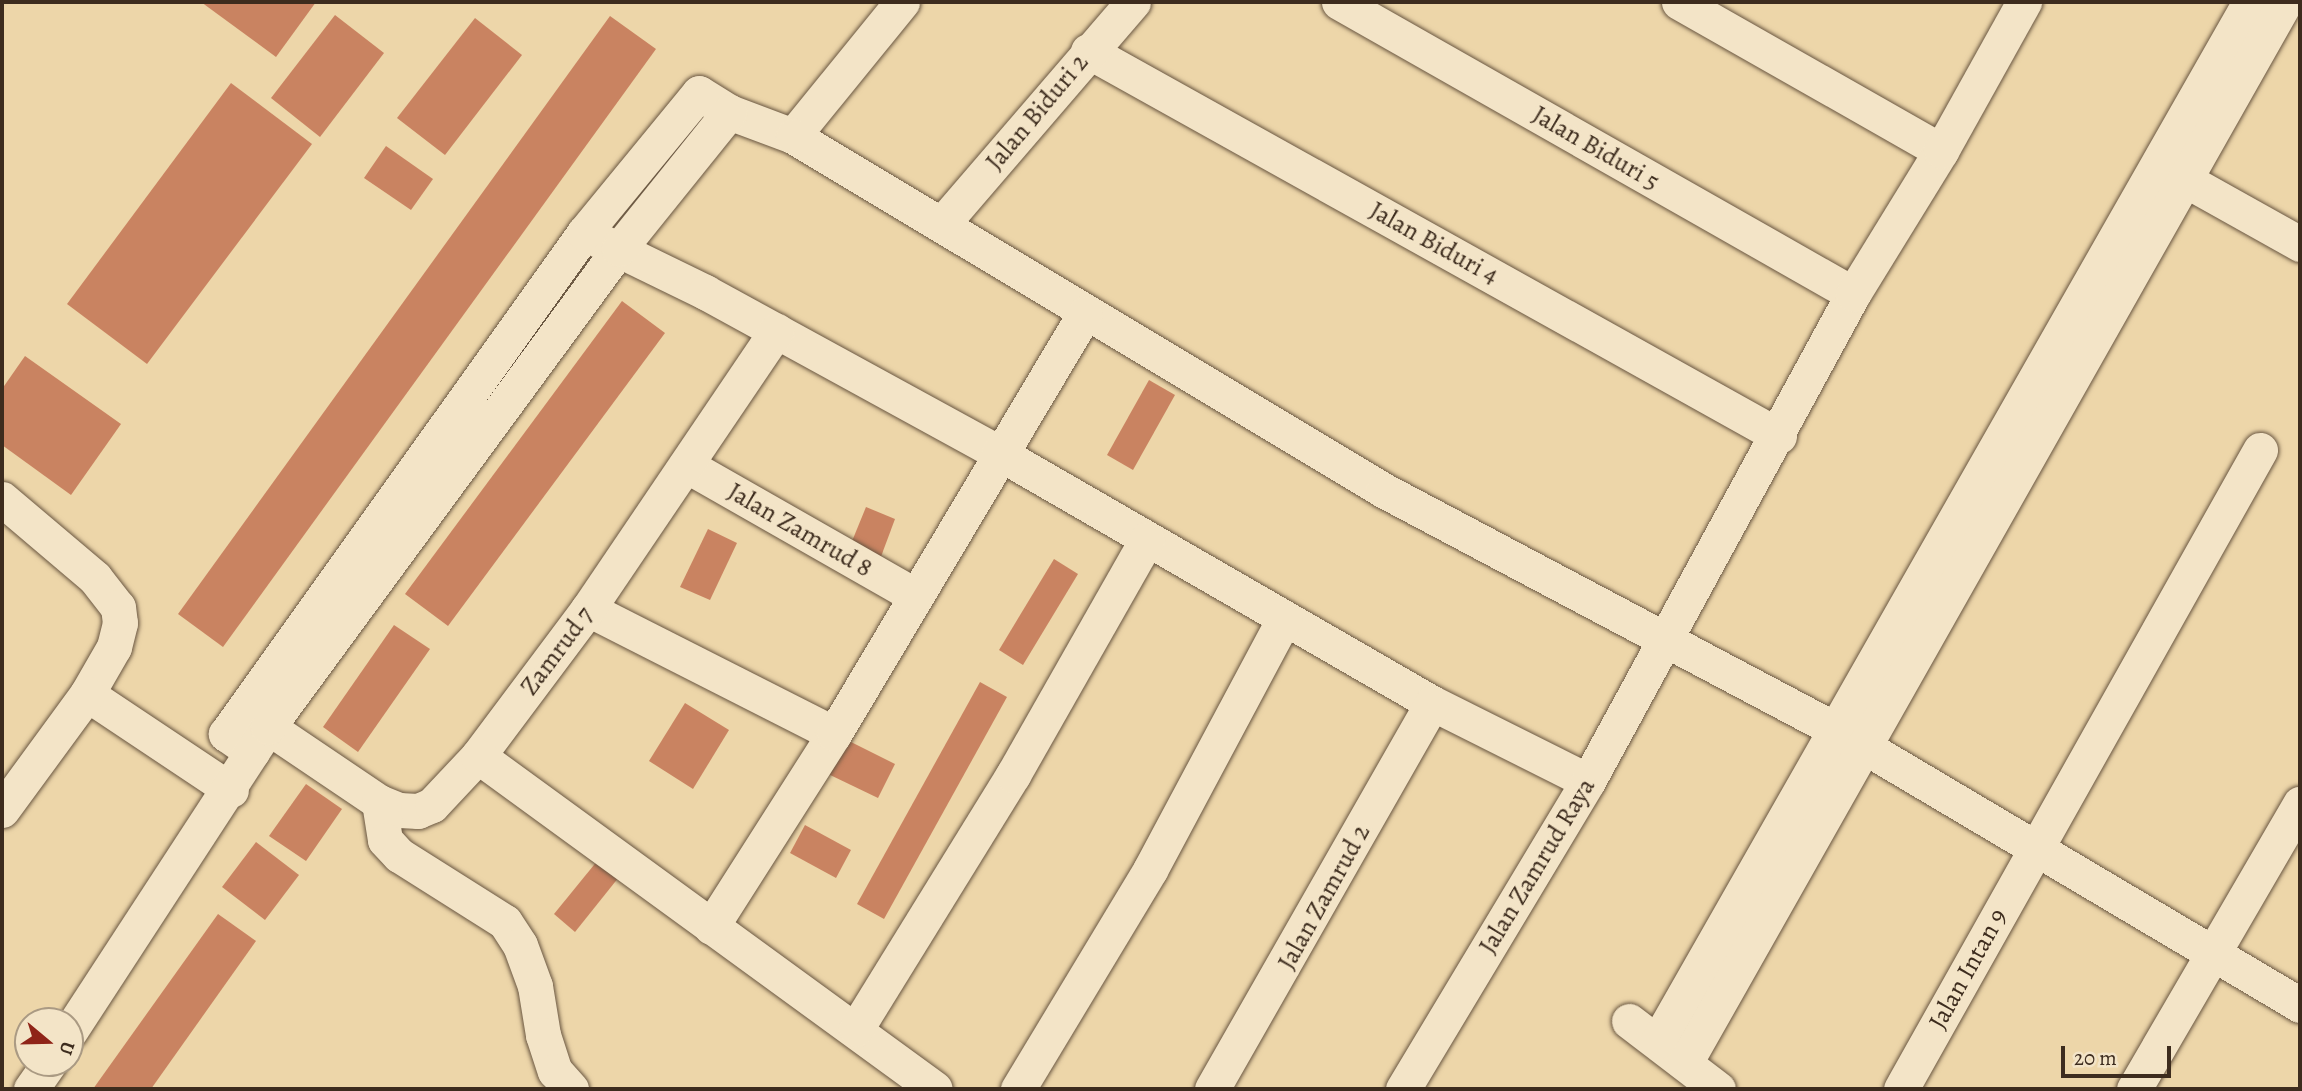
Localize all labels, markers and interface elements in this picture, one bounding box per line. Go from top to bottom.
street label: Jalan Biduri 2 [979,47,1095,177]
street label: Jalan Biduri 5 [1527,99,1665,197]
street label: Jalan Biduri 4 [1364,195,1504,291]
street label: Jalan Zamrud 8 [722,476,878,584]
street label: Zamrud 7 [514,601,600,701]
street label: Jalan Zamrud Raya [1472,772,1602,960]
street label: Jalan Zamrud 2 [1271,819,1377,975]
street label: Jalan Intan 9 [1922,903,2014,1035]
north arrow [14,1007,84,1077]
scale bar [2064,1032,2174,1076]
text: U [53,1038,81,1058]
text: 20 m [2074,1044,2117,1072]

